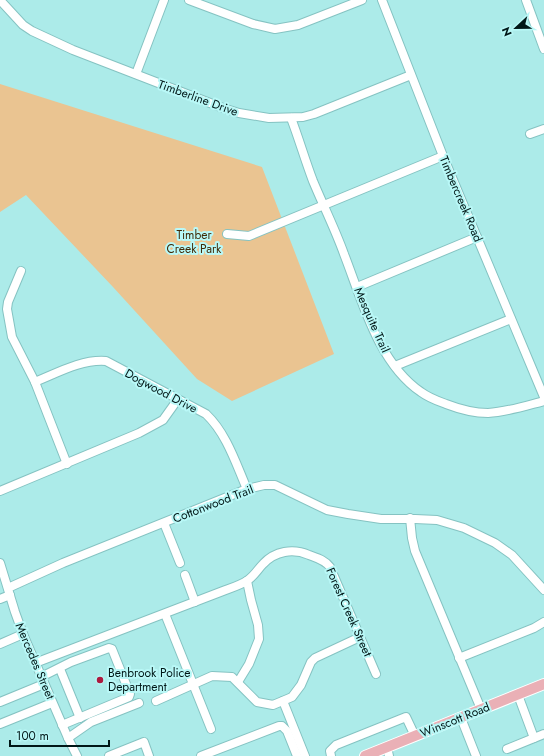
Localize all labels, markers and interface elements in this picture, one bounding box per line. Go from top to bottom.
north arrow [496,8,536,48]
text: N [498,25,516,39]
street label: Timberline Drive [156,75,240,121]
street label: Timbercreek Road [435,153,487,245]
park label: Timber Creek Park [167,226,222,258]
street label: Mesquite Trail [350,284,394,356]
street label: Dogwood Drive [122,364,200,418]
street label: Cottonwood Trail [170,480,256,528]
street label: Forest Creek Street [321,565,377,659]
street label: Mercedes Street [11,620,59,702]
place label: Benbrook Police Department [108,664,191,696]
marker: Benbrook Police Department [95,675,105,685]
street label: Winscott Road [417,698,493,742]
scale bar [10,722,109,748]
text: 100 m [16,727,49,745]

